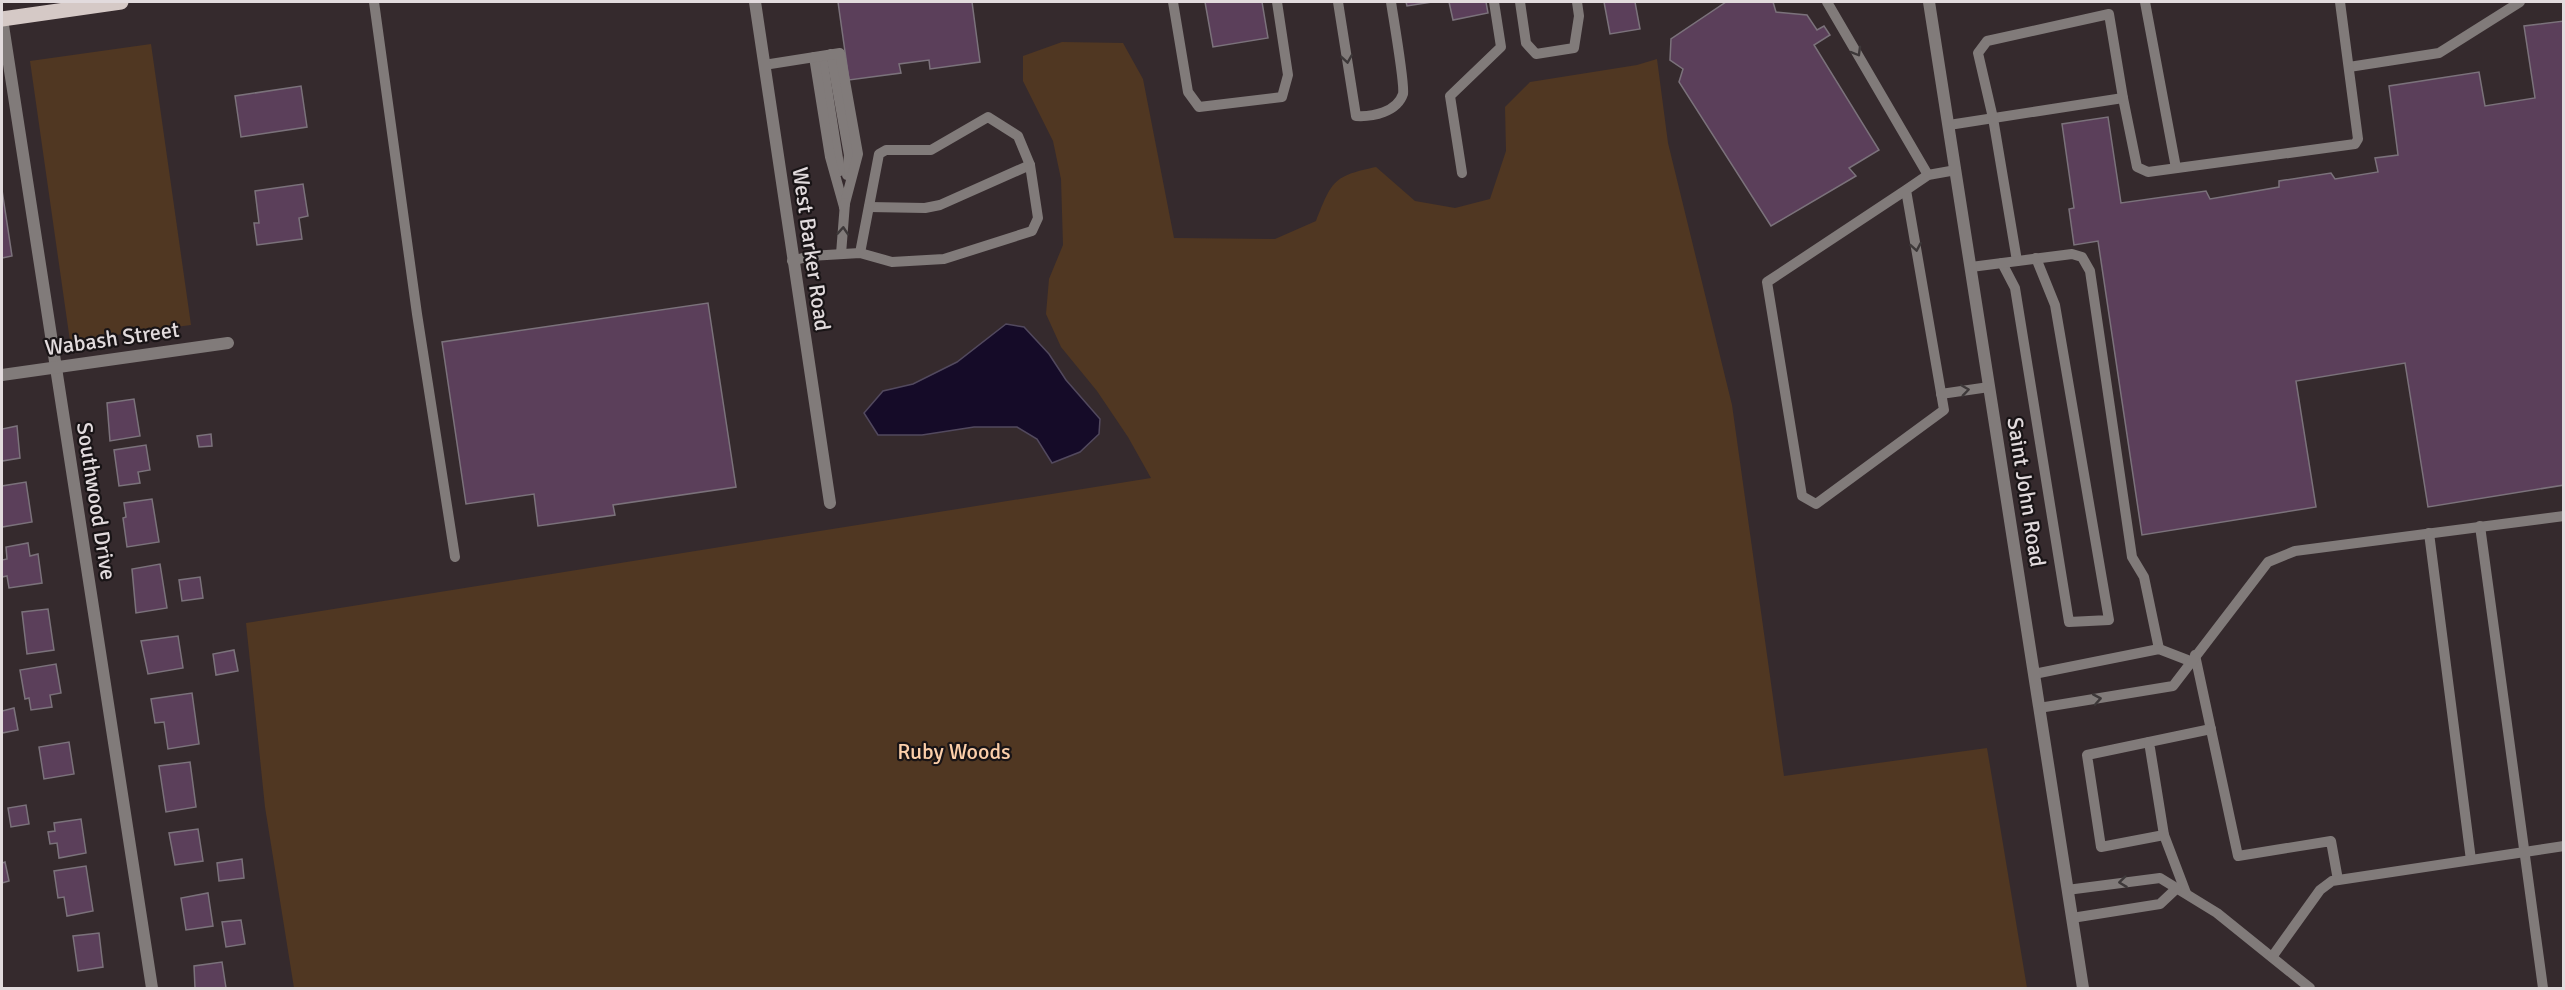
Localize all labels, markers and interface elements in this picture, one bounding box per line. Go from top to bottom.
one-way arrow [1849,46,1861,56]
one-way arrow [1341,55,1353,64]
street label: West Barker Road [787,165,836,333]
one-way arrow [836,226,849,235]
one-way arrow [1909,242,1922,252]
street label: Wabash Street [43,316,181,361]
one-way arrow [1960,385,1970,397]
street label: Saint John Road [2001,415,2052,569]
street label: Southwood Drive [71,420,122,582]
one-way arrow [2092,693,2101,705]
park label: Ruby Woods [897,738,1011,765]
one-way arrow [2119,876,2128,888]

